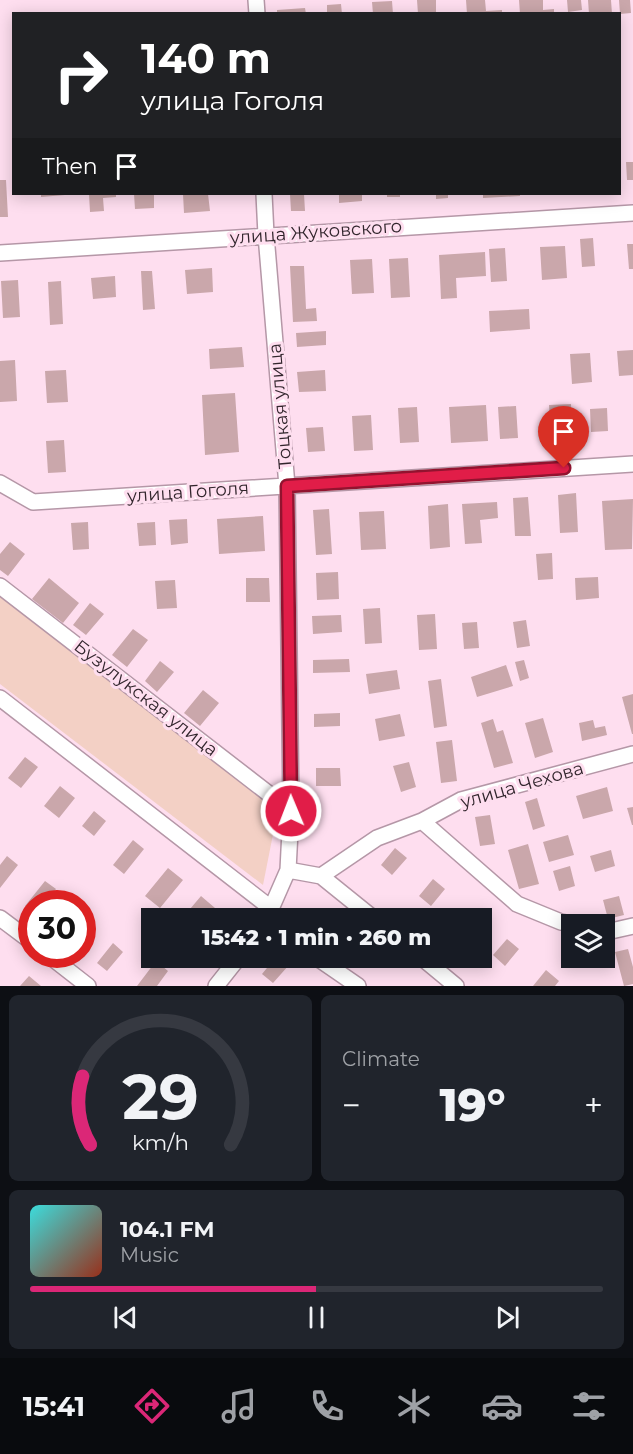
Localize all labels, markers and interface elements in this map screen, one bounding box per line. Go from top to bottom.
text: 140 m [141,32,271,84]
icon: right [42,36,120,114]
text: улица Гоголя [141,84,324,117]
icon: arrive [110,150,143,183]
text: Then [42,153,98,180]
street label: улица Жуковского [228,215,403,249]
street label: Тоцкая улица [264,342,296,470]
pin [538,406,589,468]
icon: arrive [547,415,580,448]
street label: улица Гоголя [125,477,250,507]
street label: Бузулукская улица [70,635,222,761]
street label: улица Чехова [457,757,586,813]
position arrow [259,779,323,843]
speed limit sign: 30 [18,890,96,968]
map controls [561,914,615,968]
button: layers [561,914,615,968]
text: 15:42 · 1 min · 260 m [202,924,431,951]
text: Climate [342,1047,420,1071]
text: 29 [122,1059,199,1135]
text: 19° [439,1077,506,1132]
text: − [342,1085,361,1125]
text: + [584,1085,603,1125]
text: km/h [132,1129,189,1155]
text: 104.1 FM [120,1216,214,1243]
text: Music [120,1243,179,1267]
icon: previous [109,1301,142,1334]
icon: pause [300,1301,333,1334]
icon: next [491,1301,524,1334]
icon: directions [131,1385,173,1427]
icon: music [218,1385,260,1427]
icon: phone [306,1385,348,1427]
icon: climate [393,1385,435,1427]
icon: car [481,1385,523,1427]
icon: filters [568,1385,610,1427]
text: 15:41 [23,1390,85,1423]

